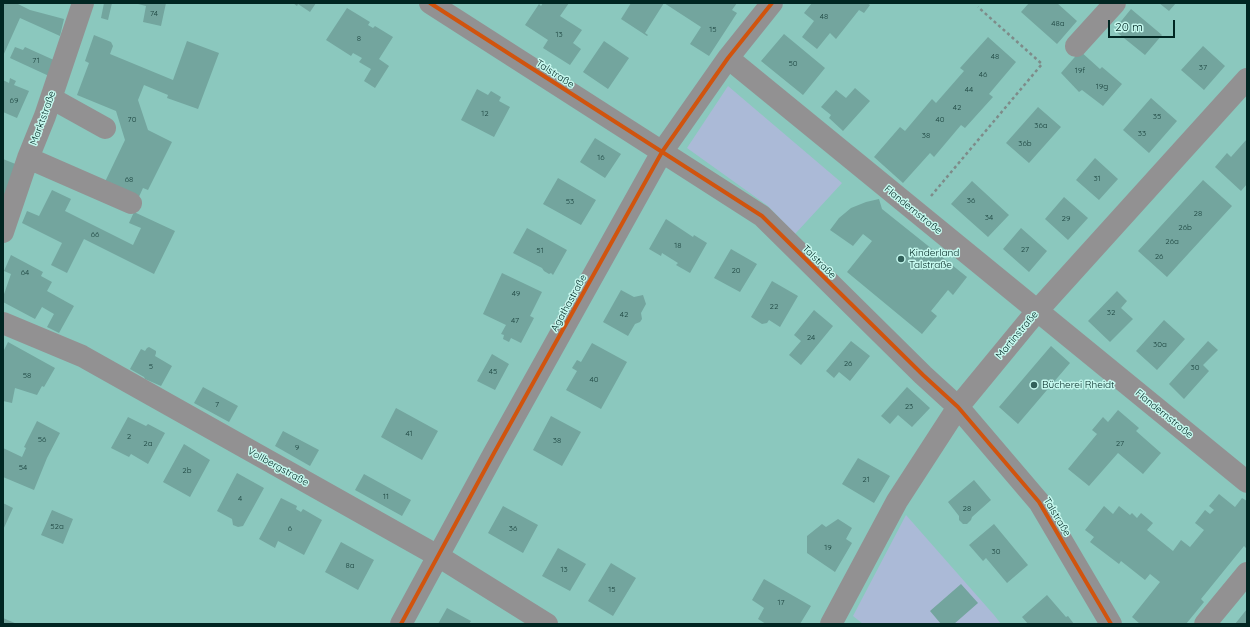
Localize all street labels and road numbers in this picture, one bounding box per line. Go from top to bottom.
street label: Talstraße [534,57,576,91]
street label: Marktstraße [28,89,58,147]
street label: Flandernstraße [882,183,944,237]
street label: Talstraße [800,243,838,281]
street label: Agathastraße [548,272,590,334]
street label: Martinstraße [993,309,1041,361]
street label: Flandernstraße [1133,387,1195,441]
street label: Vollbergstraße [245,445,311,489]
street label: Talstraße [1041,495,1073,539]

